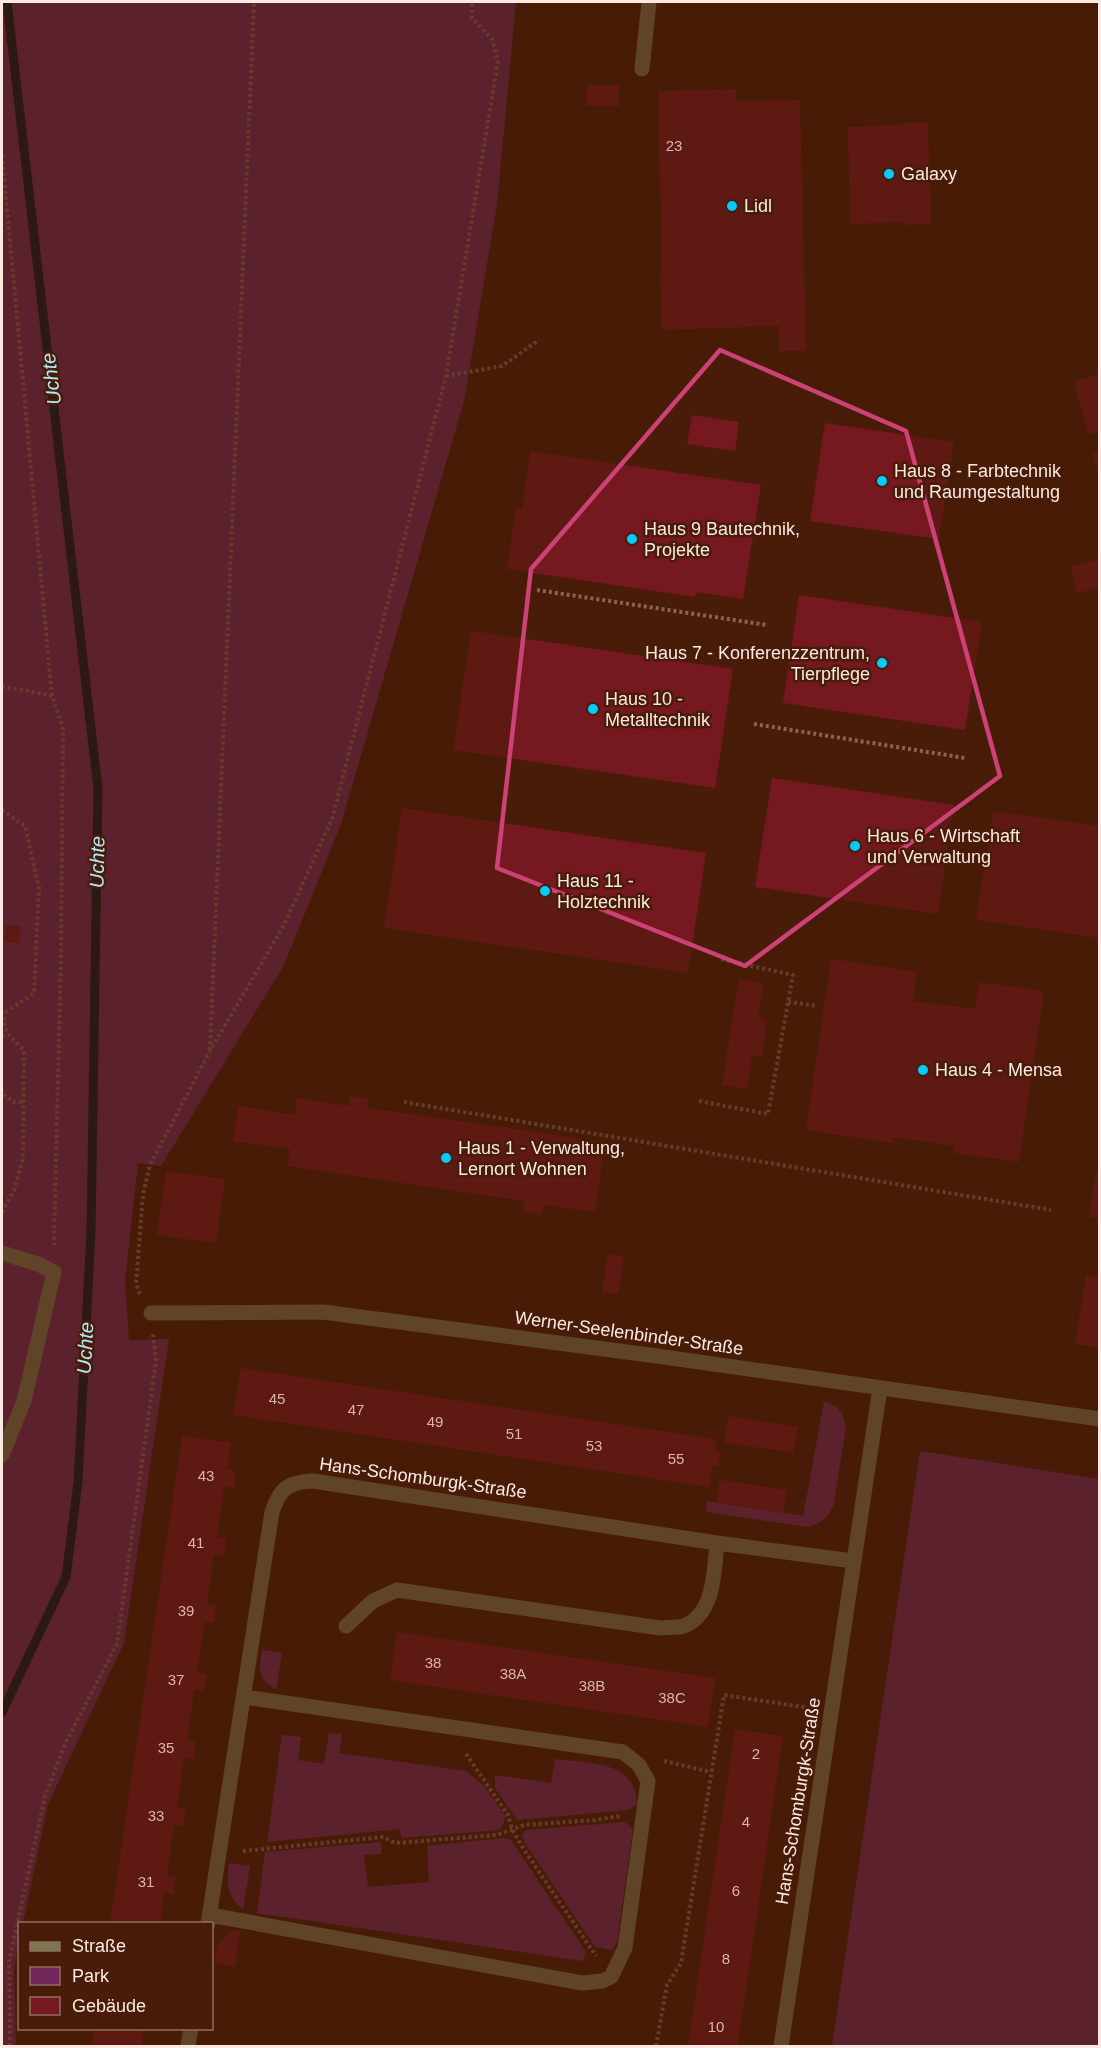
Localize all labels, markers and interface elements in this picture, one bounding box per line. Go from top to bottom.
house number: 23 [666,137,682,154]
place label: Galaxy [901,164,957,184]
marker: Galaxy [882,167,896,181]
place label: Lidl [744,196,772,216]
marker: Lidl [725,199,739,213]
water label: Uchte [37,352,65,406]
place label: Haus 8 - Farbtechnik und Raumgestaltung [894,461,1062,502]
marker: Haus 8 - Farbtechnik und Raumgestaltung [875,474,889,488]
place label: Haus 9 Bautechnik, Projekte [644,519,800,560]
marker: Haus 9 Bautechnik, Projekte [625,532,639,546]
place label: Haus 7 - Konferenzzentrum, Tierpflege [645,643,870,684]
marker: Haus 7 - Konferenzzentrum, Tierpflege [875,656,889,670]
place label: Haus 10 - Metalltechnik [605,689,711,730]
marker: Haus 10 - Metalltechnik [586,702,600,716]
place label: Haus 6 - Wirtschaft und Verwaltung [867,826,1020,867]
water label: Uchte [86,836,108,888]
marker: Haus 6 - Wirtschaft und Verwaltung [848,839,862,853]
place label: Haus 11 - Holztechnik [557,871,651,912]
marker: Haus 11 - Holztechnik [538,884,552,898]
place label: Haus 4 - Mensa [935,1060,1063,1080]
marker: Haus 4 - Mensa [916,1063,930,1077]
place label: Haus 1 - Verwaltung, Lernort Wohnen [458,1138,625,1179]
marker: Haus 1 - Verwaltung, Lernort Wohnen [439,1151,453,1165]
street label: Werner-Seelenbinder-Straße [513,1307,745,1359]
water label: Uchte [73,1321,97,1375]
house number: 45 [269,1390,285,1407]
house number: 47 [348,1401,364,1418]
house number: 49 [427,1413,443,1430]
house number: 51 [506,1425,522,1442]
house number: 53 [586,1437,602,1454]
house number: 55 [668,1450,684,1467]
street label: Hans-Schomburgk-Straße [318,1454,528,1502]
house number: 43 [198,1467,214,1484]
house number: 41 [188,1534,204,1551]
house number: 39 [178,1602,194,1619]
house number: 38 [425,1654,441,1671]
house number: 38A [500,1665,526,1682]
house number: 37 [168,1671,184,1688]
house number: 38B [579,1677,605,1694]
house number: 38C [658,1689,686,1706]
street label: Hans-Schomburgk-Straße [772,1696,824,1906]
house number: 35 [158,1739,174,1756]
house number: 2 [752,1745,760,1762]
house number: 33 [148,1807,164,1824]
house number: 4 [742,1813,750,1830]
house number: 31 [138,1873,154,1890]
house number: 6 [732,1882,740,1899]
legend [18,1922,213,2030]
text: Straße [72,1936,126,1956]
house number: 8 [722,1950,730,1967]
text: Park [72,1966,110,1986]
text: Gebäude [72,1996,146,2016]
house number: 10 [708,2018,724,2035]

